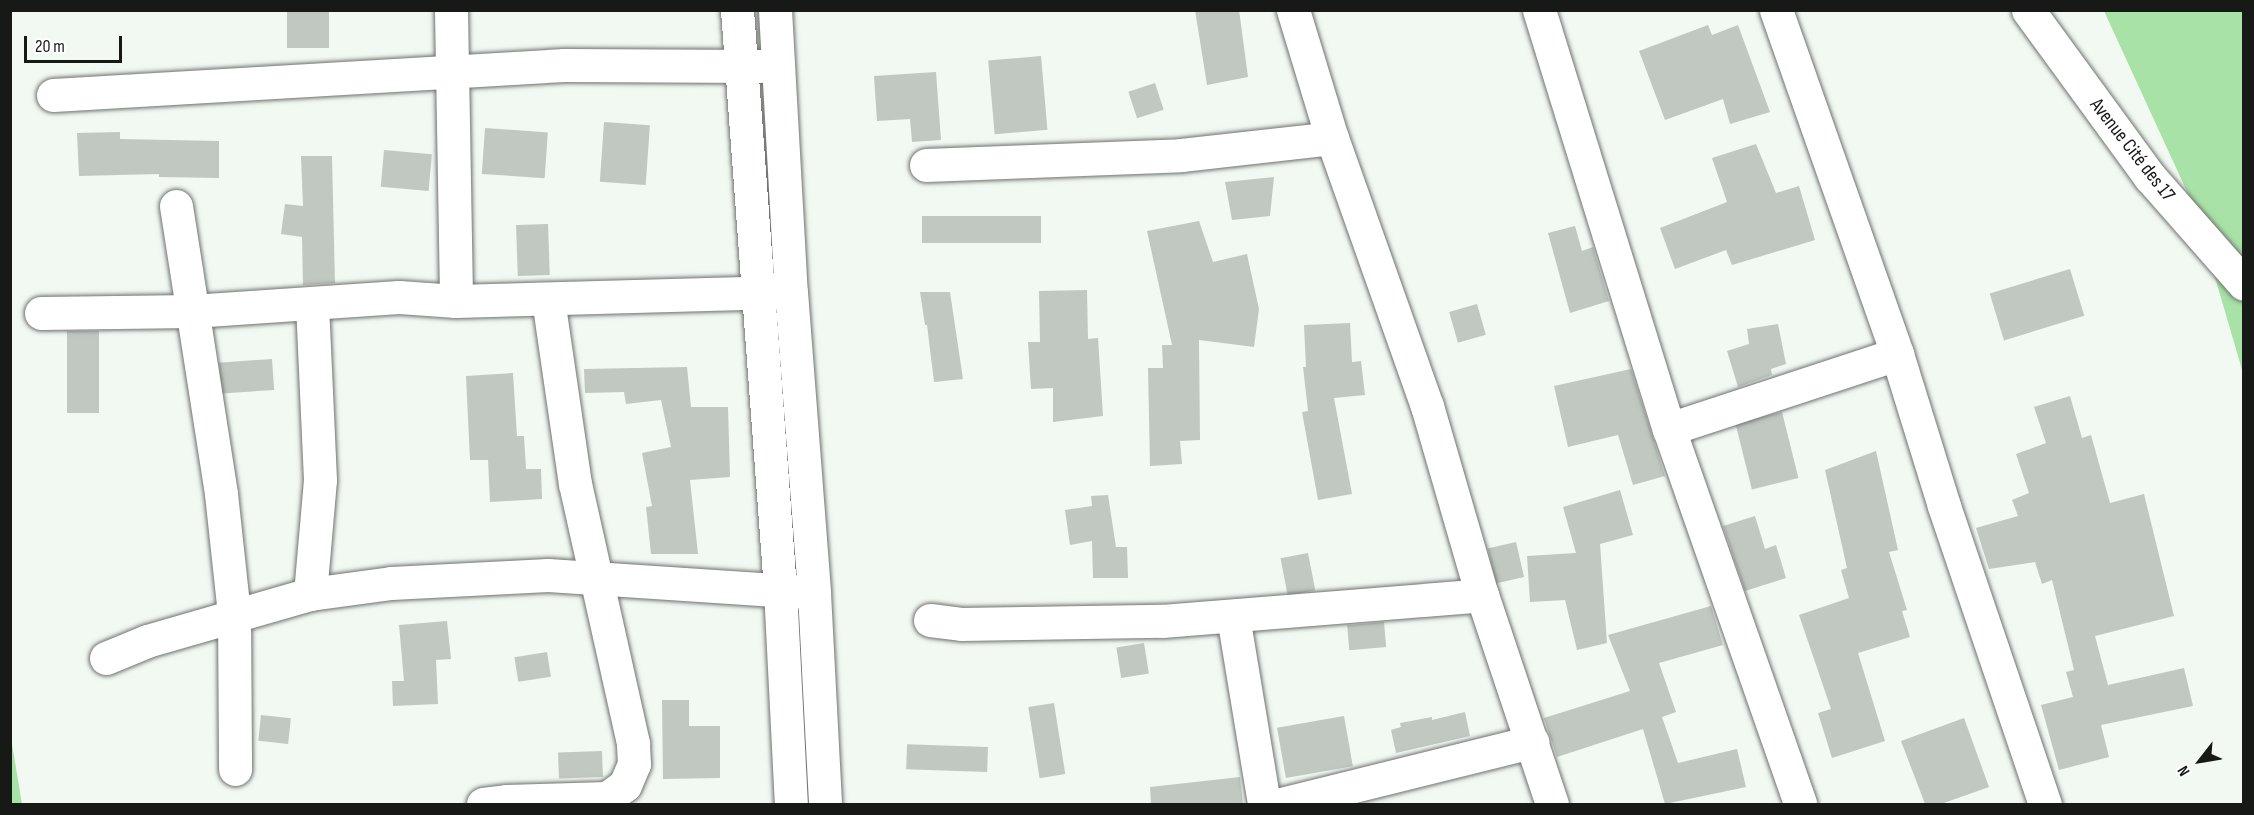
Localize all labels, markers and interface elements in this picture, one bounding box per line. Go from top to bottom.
scale bar [27,24,124,62]
text: 20 m [35,36,65,57]
street label: Avenue Cité des 17 [2084,94,2180,206]
north arrow [2170,731,2230,791]
text: N [2174,762,2194,779]

